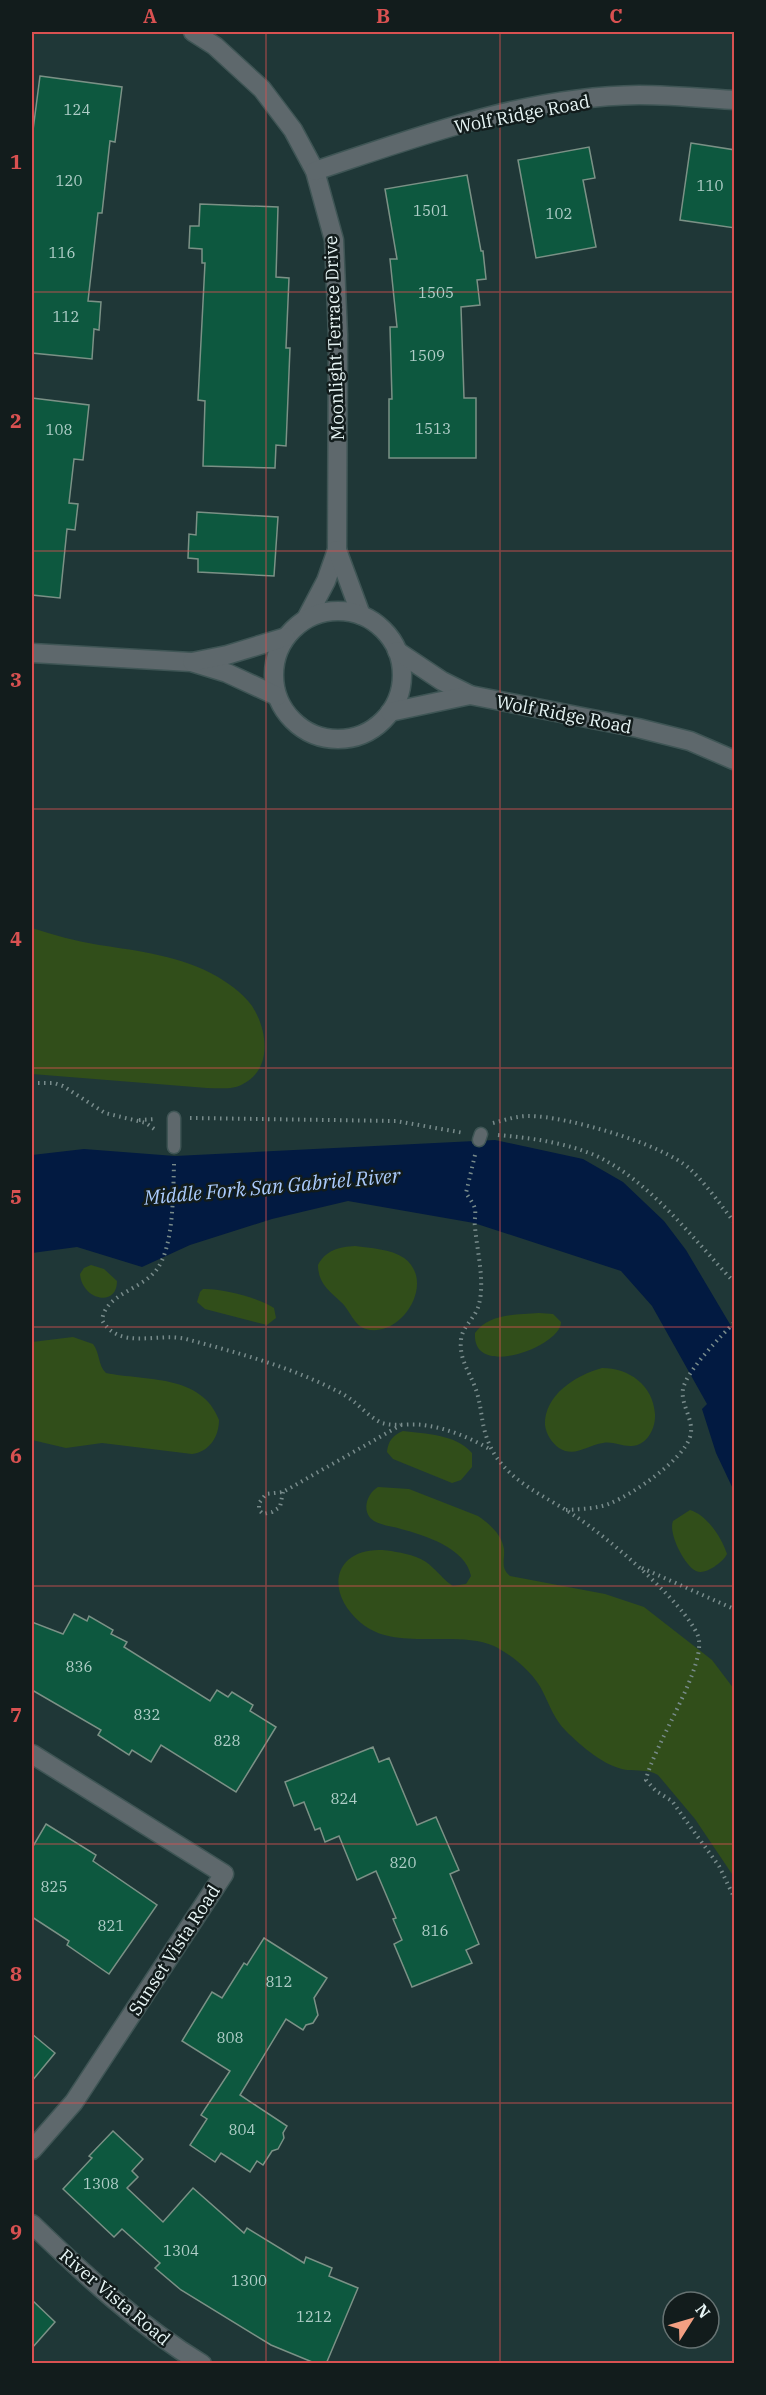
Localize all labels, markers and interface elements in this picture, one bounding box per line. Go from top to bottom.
text: A [143,2,157,29]
text: B [376,2,390,29]
text: C [609,2,623,29]
street label: Wolf Ridge Road [452,90,592,138]
house number: 124 [63,100,91,119]
text: 1 [10,148,22,175]
house number: 120 [55,171,83,190]
house number: 110 [696,176,724,195]
house number: 1501 [413,201,449,220]
house number: 102 [545,204,573,223]
street label: Moonlight Terrace Drive [319,235,349,441]
house number: 116 [48,243,76,262]
house number: 1505 [418,283,454,302]
house number: 112 [52,307,80,326]
house number: 1509 [409,346,445,365]
text: 2 [10,407,22,434]
house number: 1513 [415,419,451,438]
house number: 108 [45,420,73,439]
text: 3 [10,666,22,693]
street label: Wolf Ridge Road [494,690,634,738]
text: 4 [10,925,22,952]
water label: Middle Fork San Gabriel River [142,1161,403,1211]
text: 5 [10,1183,22,1210]
text: 6 [10,1442,22,1469]
house number: 836 [65,1657,93,1676]
text: 7 [10,1701,22,1728]
house number: 832 [133,1705,161,1724]
house number: 828 [213,1731,241,1750]
house number: 824 [330,1789,358,1808]
house number: 820 [389,1853,417,1872]
house number: 825 [40,1877,68,1896]
street label: Sunset Vista Road [123,1880,225,2020]
house number: 821 [97,1916,125,1935]
house number: 816 [421,1921,449,1940]
text: 8 [10,1960,22,1987]
house number: 812 [265,1972,293,1991]
house number: 808 [216,2028,244,2047]
house number: 804 [228,2120,256,2139]
house number: 1308 [83,2174,119,2193]
text: 9 [10,2218,22,2245]
house number: 1304 [163,2241,199,2260]
street label: River Vista Road [55,2244,175,2350]
house number: 1300 [231,2271,267,2290]
north arrow [661,2290,721,2350]
text: N [691,2300,715,2322]
house number: 1212 [296,2307,332,2326]

